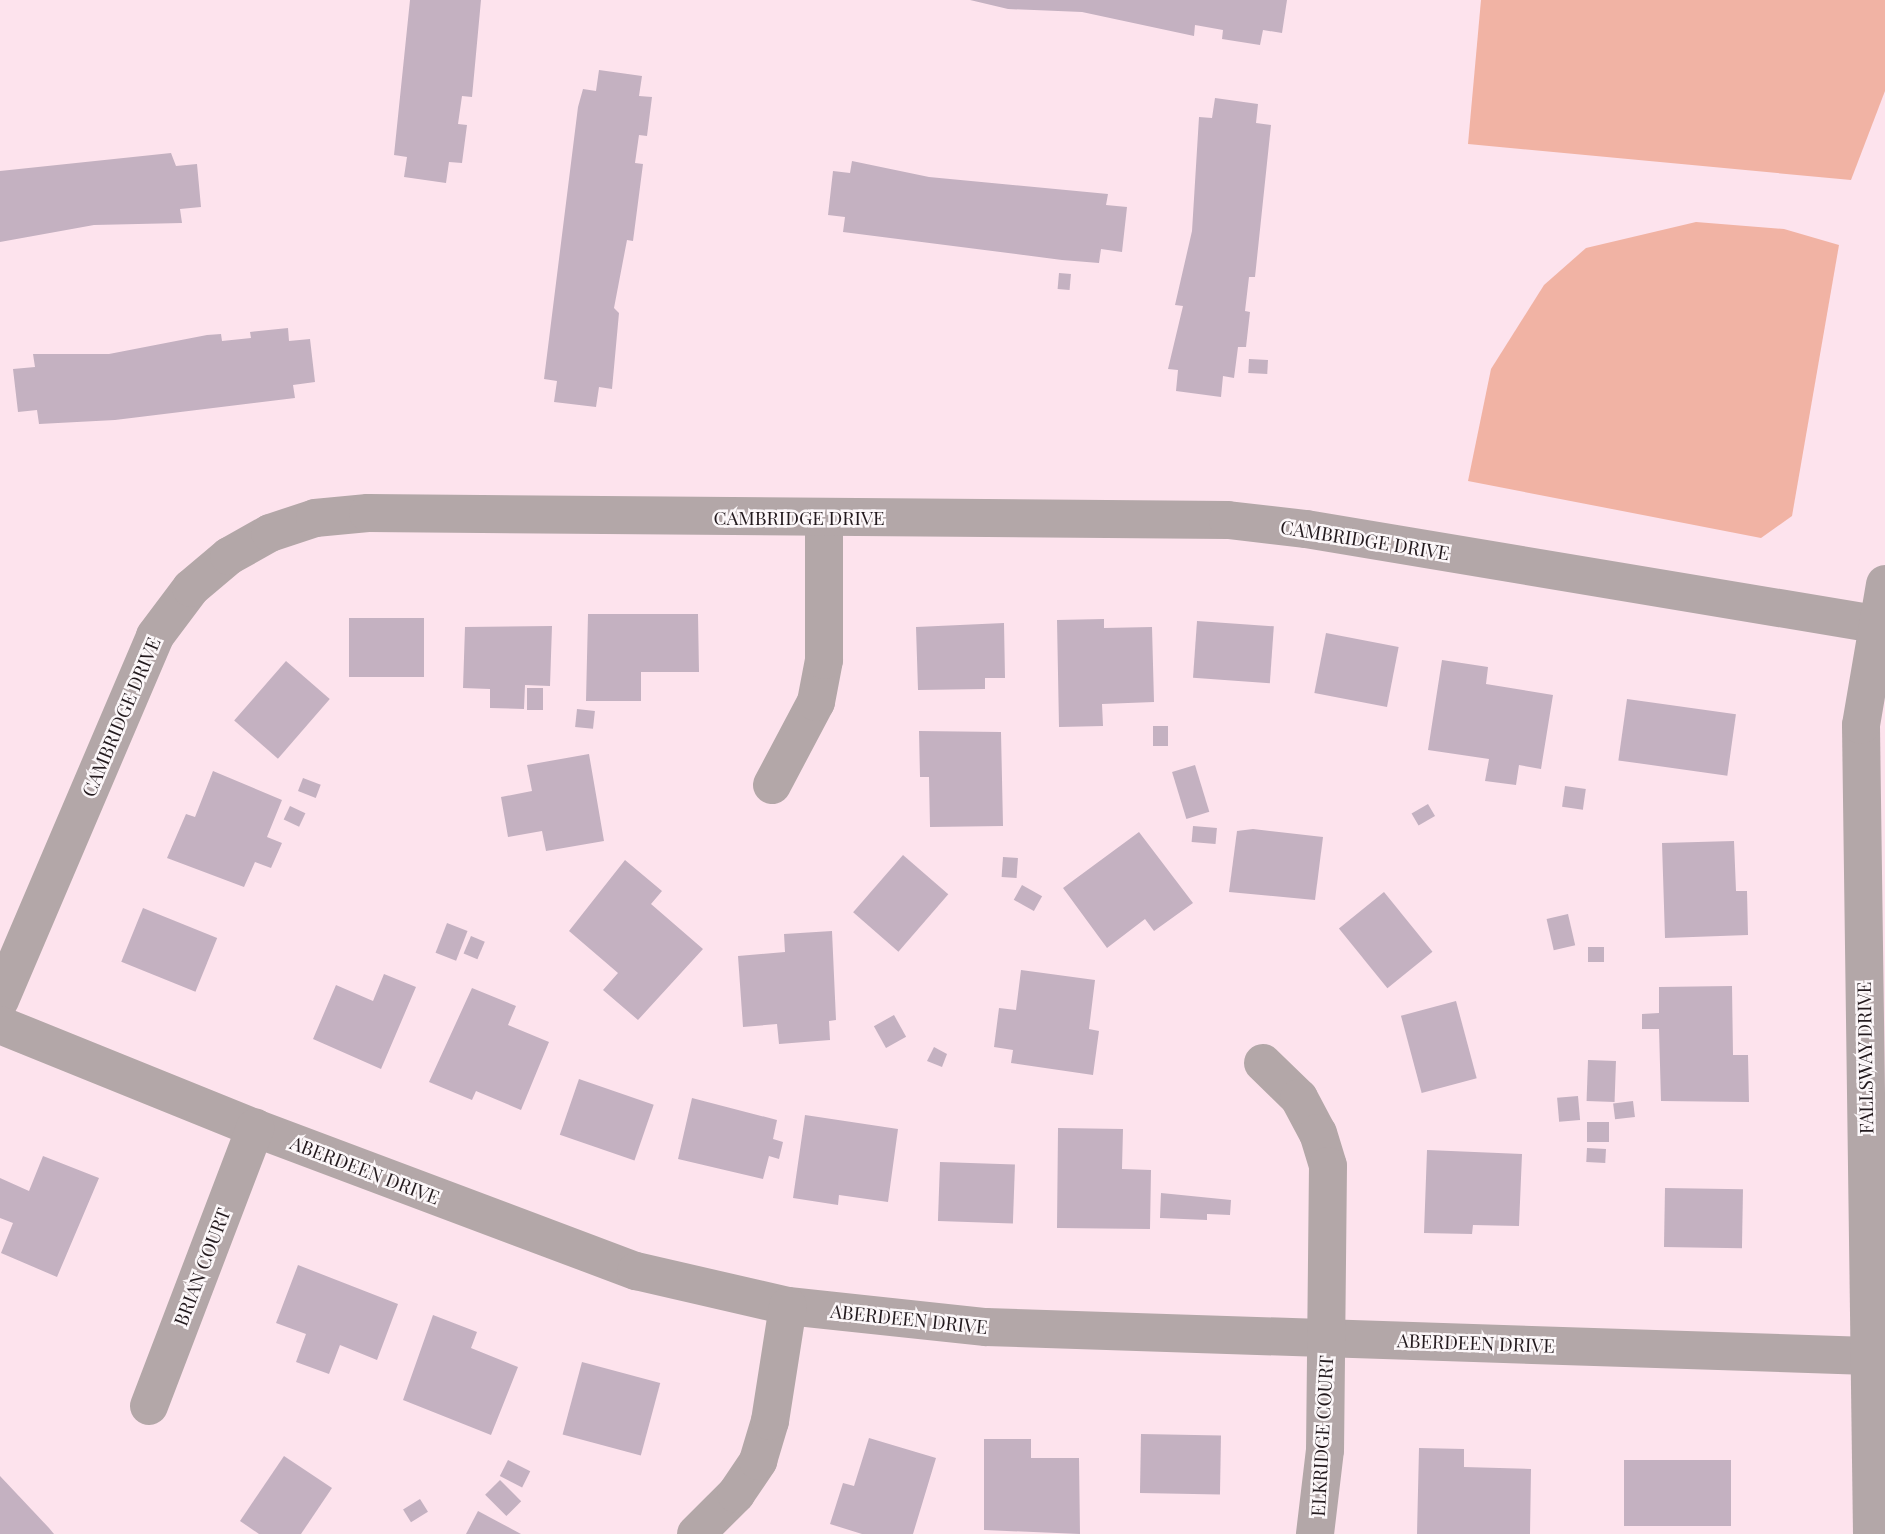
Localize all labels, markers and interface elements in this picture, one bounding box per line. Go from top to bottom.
street label: CAMBRIDGE DRIVE [714,507,884,529]
street label: CAMBRIDGE DRIVE [1279,515,1451,565]
street label: CAMBRIDGE DRIVE [77,634,165,800]
street label: FALLSWAY DRIVE [1852,981,1878,1135]
street label: ABERDEEN DRIVE [287,1131,443,1209]
street label: BRIAN COURT [169,1205,235,1329]
street label: ABERDEEN DRIVE [829,1299,989,1339]
street label: ABERDEEN DRIVE [1397,1329,1555,1357]
street label: ELKRIDGE COURT [1306,1355,1338,1517]

